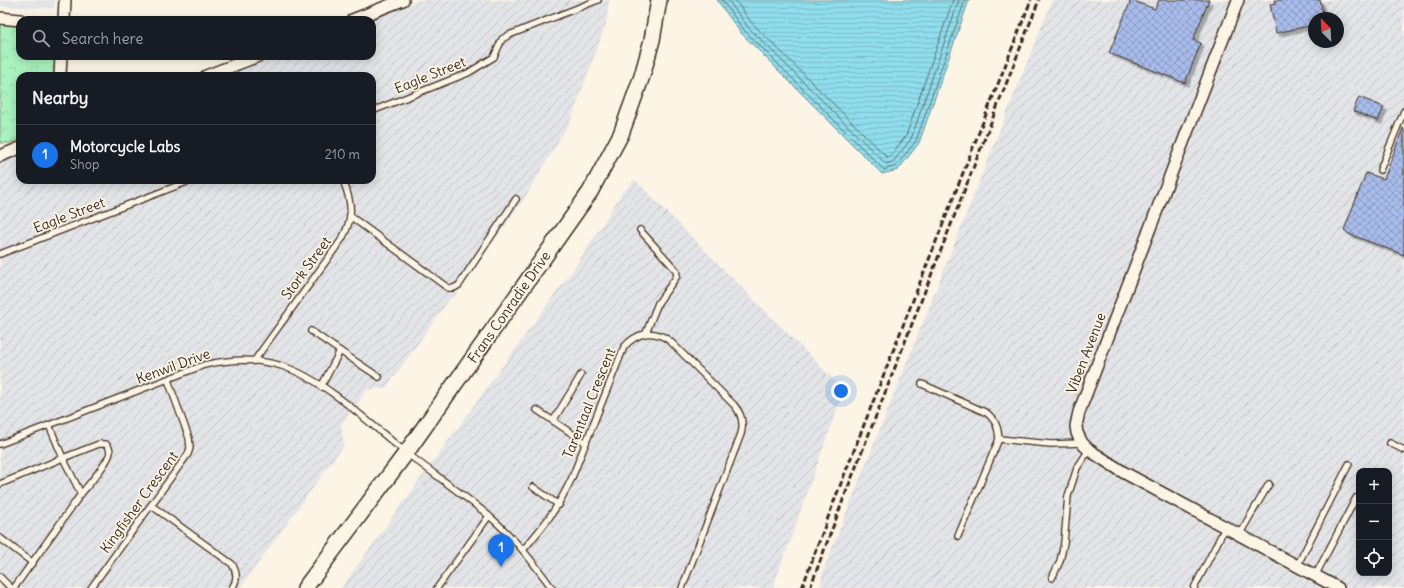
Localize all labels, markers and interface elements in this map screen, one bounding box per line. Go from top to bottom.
north arrow [1308,12,1344,48]
search box [16,16,376,60]
icon: search [30,27,52,49]
text: Search here [62,29,143,48]
street label: Eagle Street [392,52,468,97]
text: Nearby [32,87,88,109]
text: Motorcycle Labs [70,137,180,156]
text: 1 [42,146,48,163]
text: 210 m [325,146,360,163]
text: Shop [70,156,99,173]
street label: Eagle Street [31,193,108,237]
street label: Stork Street [277,233,335,303]
street label: Frans Conradie Drive [464,248,554,366]
street label: Viben Avenue [1062,310,1110,396]
street label: Kenwil Drive [133,344,213,388]
street label: Tarentaal Crescent [559,345,620,461]
your location [831,381,851,401]
street label: Kingfisher Crescent [96,447,182,557]
map controls [1356,468,1392,576]
button: + [1356,468,1392,504]
button: − [1356,504,1392,540]
pin: 1 [488,534,514,567]
button: locate [1356,540,1392,576]

